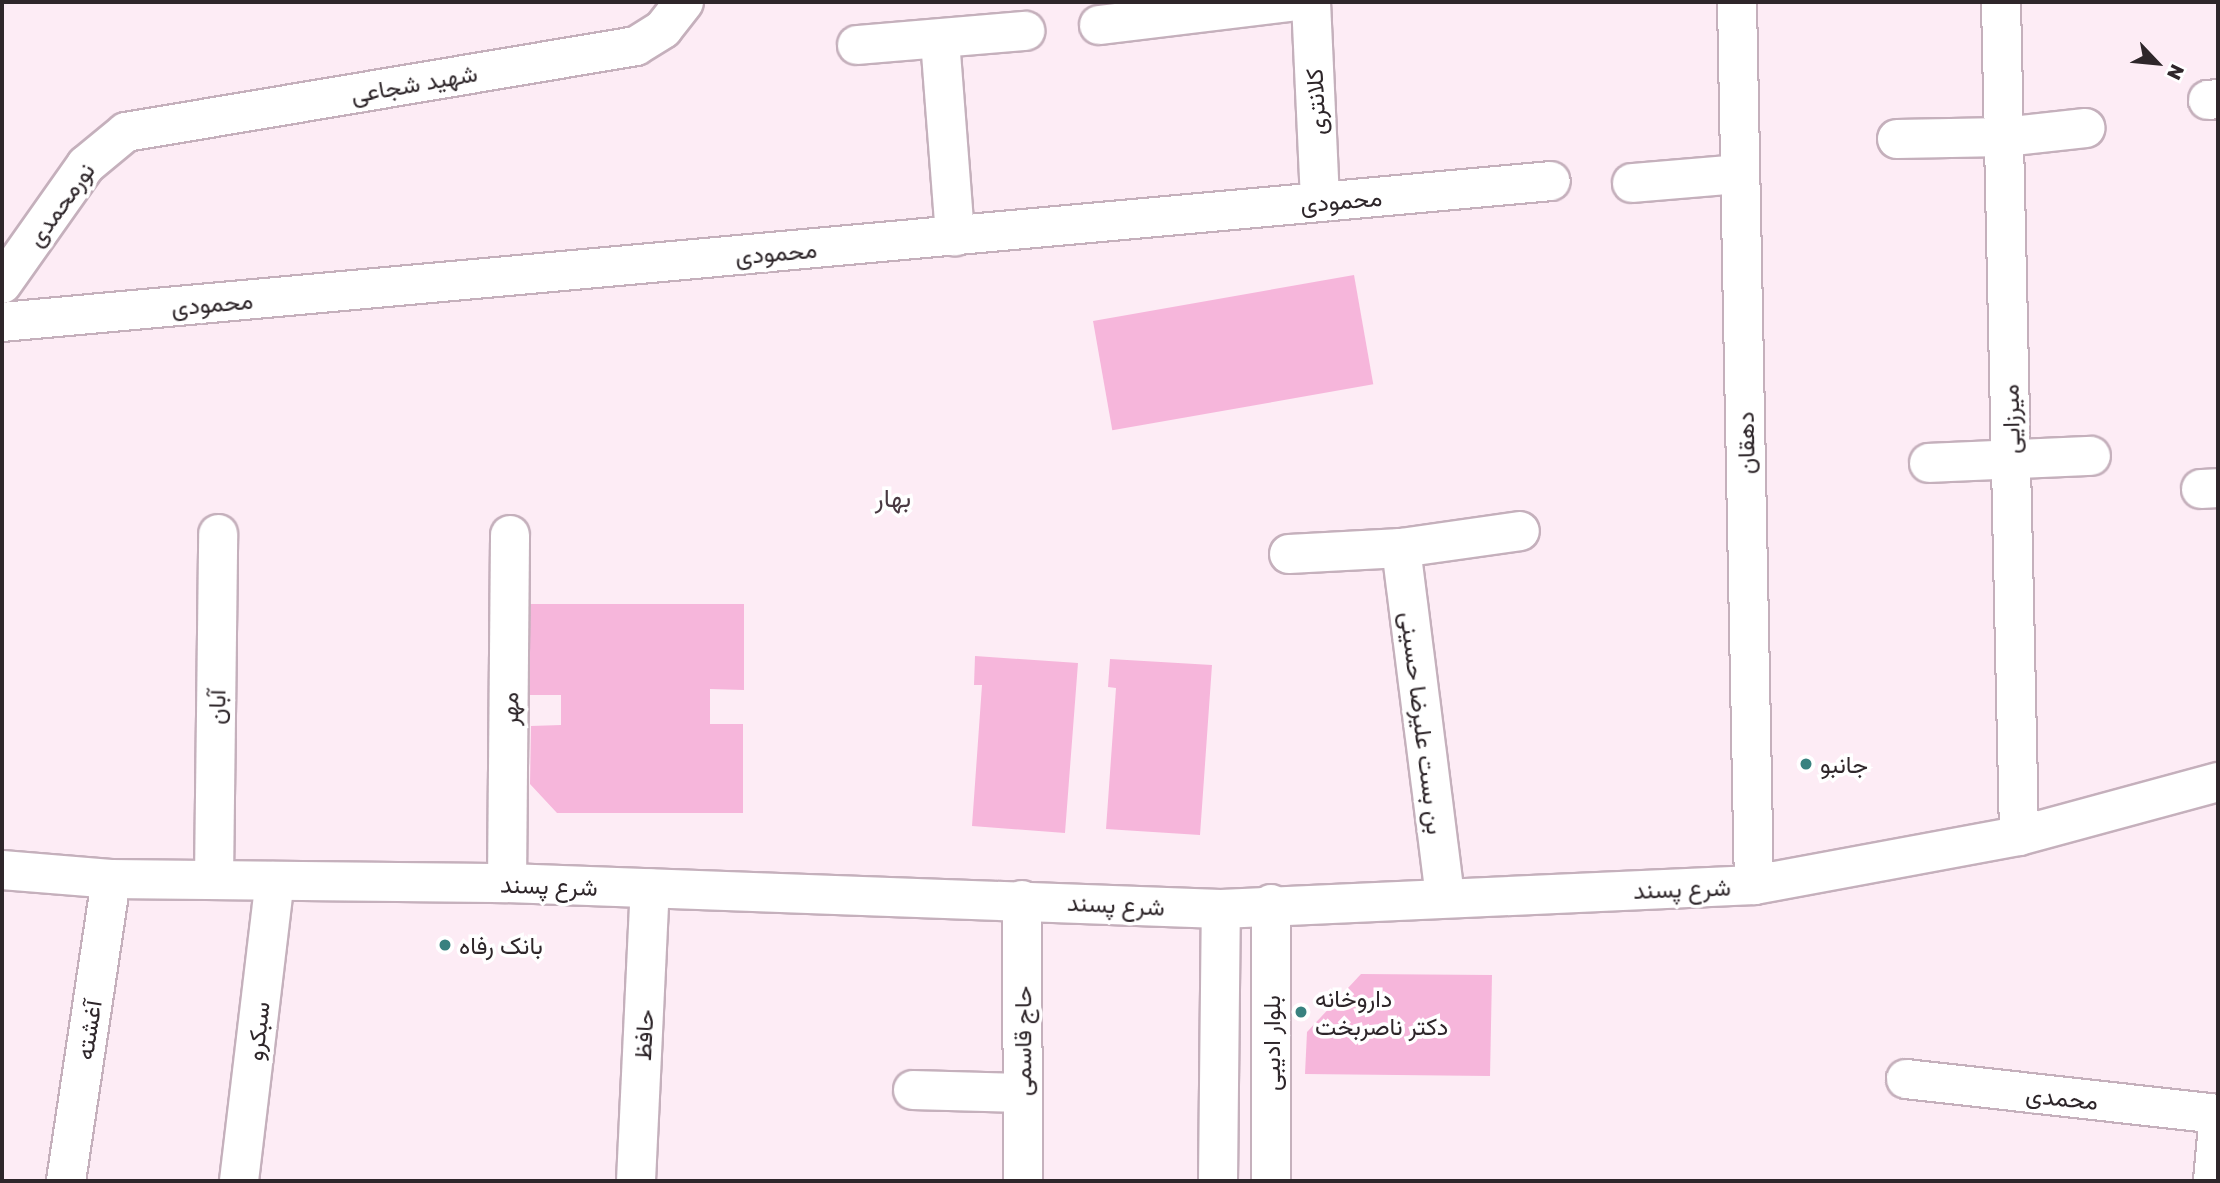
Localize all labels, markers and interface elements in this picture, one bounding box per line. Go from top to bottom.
north arrow [2122,28,2192,98]
street label: شهید شجاعی [348,58,480,108]
text: N [2163,61,2190,84]
street label: کلانتری [1299,68,1331,136]
street label: نورمحمدی [20,157,100,251]
street label: محمودی [1299,182,1383,218]
street label: محمودی [734,234,818,270]
street label: محمودی [170,285,254,321]
street label: میرزایی [1995,384,2025,454]
street label: دهقان [1730,411,1760,475]
district label: بهار [875,482,911,514]
street label: بن بست علیرضا حسینی [1395,610,1451,836]
street label: آبان [201,689,231,725]
street label: مهر [495,692,523,726]
place label: جانبو [1820,750,1868,778]
marker: جانبو [1798,756,1814,772]
street label: شرع پسند [500,869,598,901]
street label: شرع پسند [1633,872,1731,904]
street label: شرع پسند [1066,887,1166,921]
place label: بانک رفاه [459,931,543,959]
marker: بانک رفاه [437,937,453,953]
place label: داروخانه دکتر ناصربخت [1315,984,1448,1040]
street label: حاج قاسمی [1008,986,1036,1096]
street label: بلوار ادیبی [1257,995,1285,1091]
street label: آغشته [69,998,107,1062]
street label: سبکرو [239,1000,275,1062]
marker: داروخانه دکتر ناصربخت [1293,1004,1309,1020]
street label: حافظ [627,1008,659,1062]
street label: محمدی [2024,1079,2100,1115]

